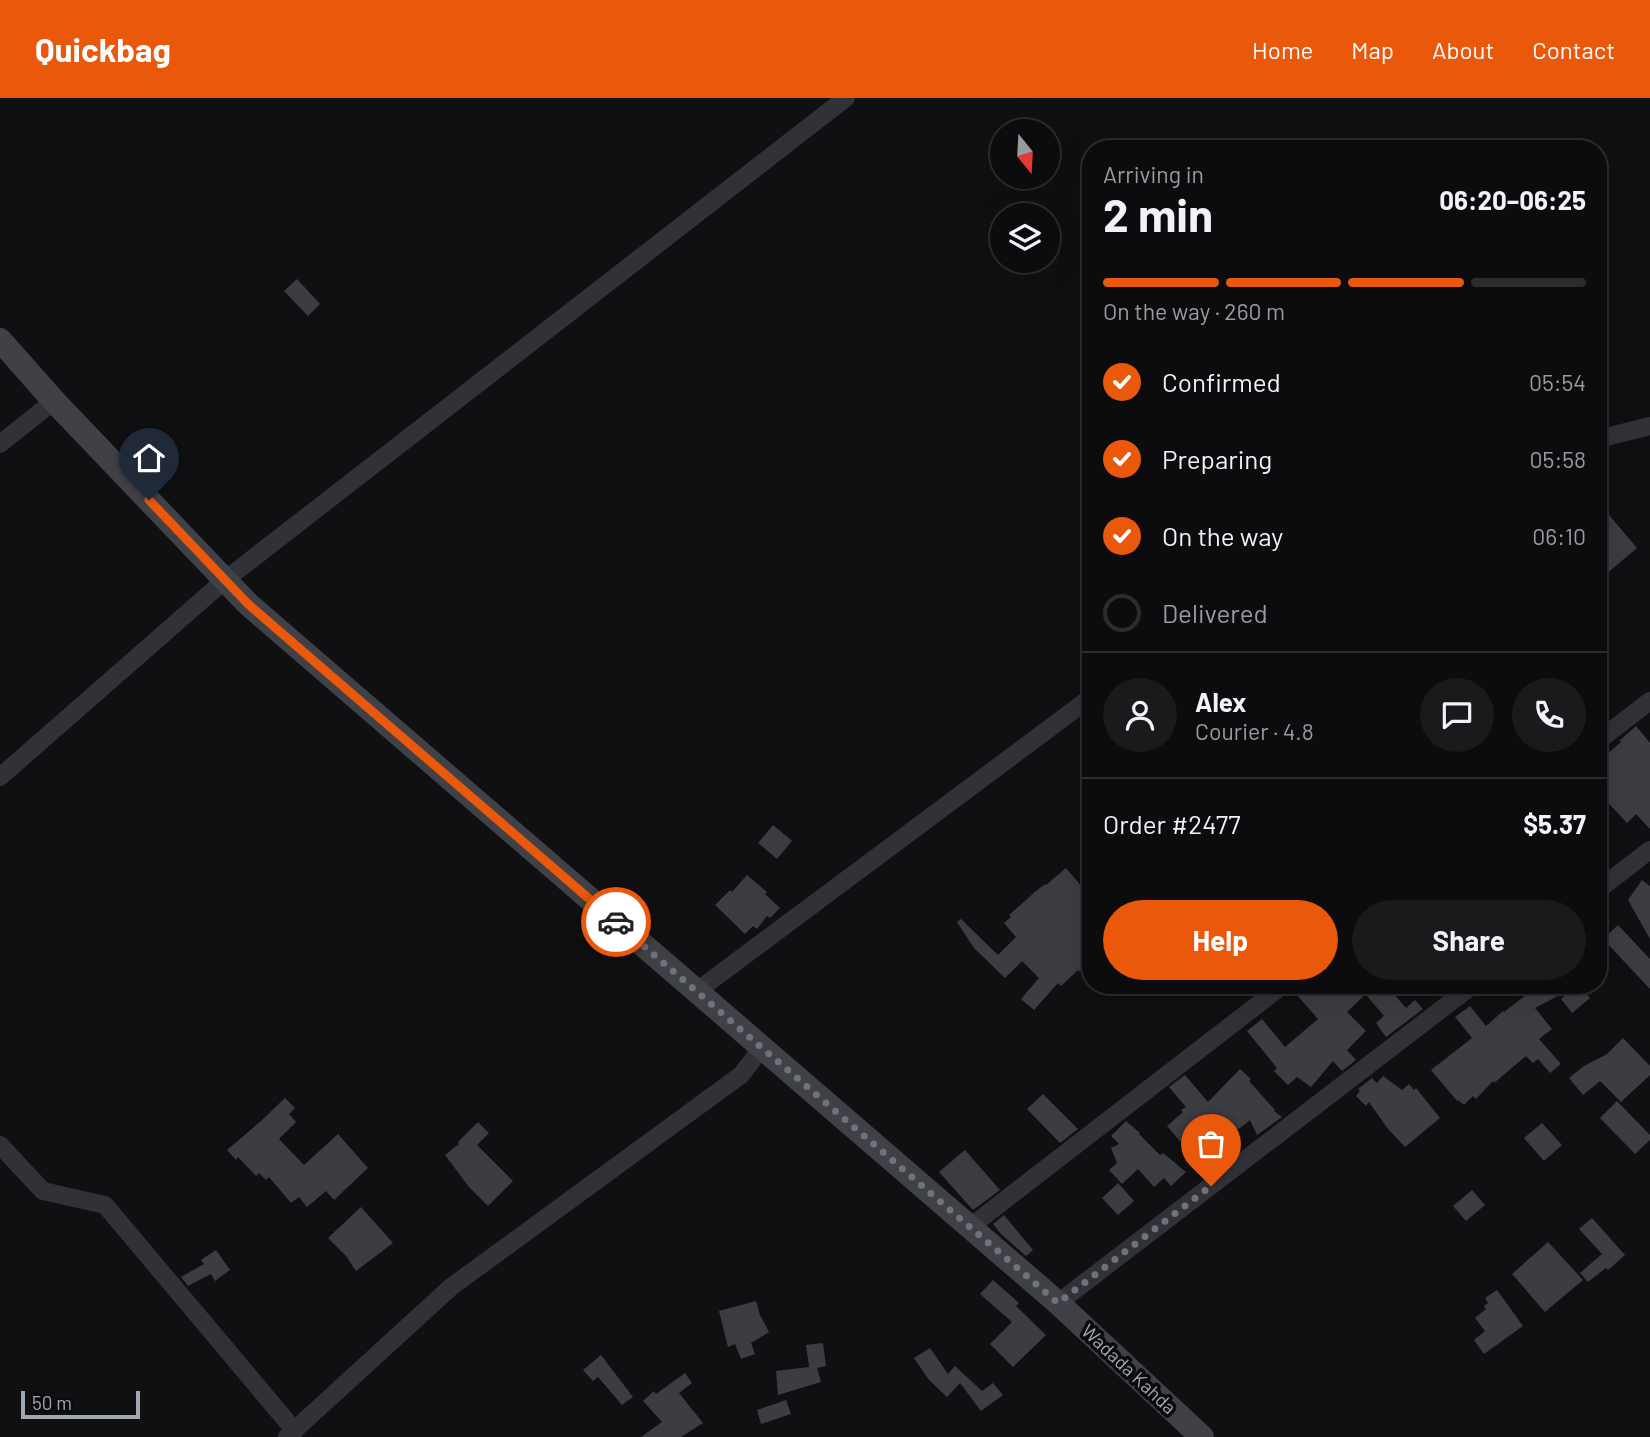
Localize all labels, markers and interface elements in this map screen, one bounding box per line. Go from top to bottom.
text: Quickbag [35,29,171,69]
text: Home [1252,35,1313,64]
text: Map [1351,35,1394,64]
text: About [1432,35,1494,64]
text: Contact [1532,35,1615,64]
north arrow [990,119,1060,189]
map controls [990,119,1060,273]
text: Arriving in [1103,160,1204,188]
text: 06:20–06:25 [1439,184,1586,215]
text: 2 min [1103,186,1213,241]
button: layers [990,203,1060,273]
text: On the way · 260 m [1103,297,1285,325]
icon: check [1103,363,1141,401]
text: Confirmed [1162,366,1281,397]
text: 05:54 [1529,368,1586,396]
pin [119,428,179,500]
icon: home [130,439,168,477]
icon: check [1103,440,1141,478]
text: Preparing [1162,443,1272,474]
text: 05:58 [1530,445,1586,473]
icon: check [1103,517,1141,555]
text: On the way [1162,520,1283,551]
text: 06:10 [1532,522,1586,550]
text: Delivered [1162,597,1268,628]
button: person [1103,678,1177,752]
button: chat [1420,678,1494,752]
button: phone [1512,678,1586,752]
text: Alex [1195,686,1246,717]
text: Courier · 4.8 [1195,717,1314,745]
text: Order #2477 [1103,808,1240,839]
text: $5.37 [1523,808,1586,839]
courier [581,887,651,957]
button: Help [1103,900,1338,980]
button: Share [1352,900,1586,980]
icon: car [597,903,635,941]
pin [1181,1114,1241,1186]
icon: bag [1192,1125,1230,1163]
street label: Wadada Kahda [1077,1319,1181,1418]
scale bar [21,1388,140,1420]
text: 50 m [32,1391,72,1414]

